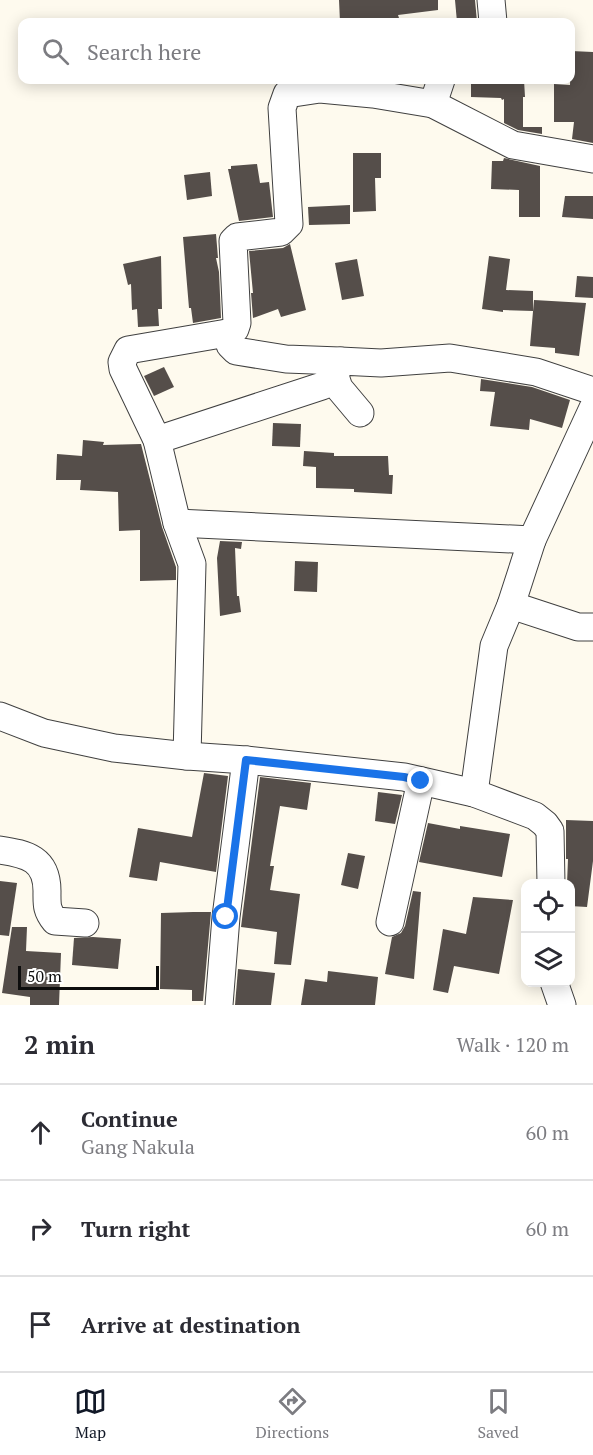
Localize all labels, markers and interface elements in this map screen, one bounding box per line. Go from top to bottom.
search box [18,18,575,84]
icon: search [39,35,72,68]
text: Search here [87,37,201,66]
route end [407,767,433,793]
map controls [521,879,575,987]
button: locate [521,879,575,933]
route start [212,903,238,929]
button: layers [521,933,575,987]
scale bar [18,963,159,990]
text: 50 m [27,965,62,987]
text: 2 min [24,1027,95,1061]
text: Walk · 120 m [457,1031,569,1058]
text: Continue [81,1104,178,1133]
icon: ahead [24,1116,57,1149]
text: 60 m [526,1119,569,1146]
text: Gang Nakula [81,1133,195,1160]
icon: right [24,1212,57,1245]
text: Turn right [81,1214,190,1243]
text: 60 m [526,1215,569,1242]
icon: arrive [24,1308,57,1341]
text: Arrive at destination [81,1310,300,1339]
tab: Map [74,1385,107,1443]
tab: Directions [255,1385,329,1443]
tab: Saved [477,1385,519,1443]

